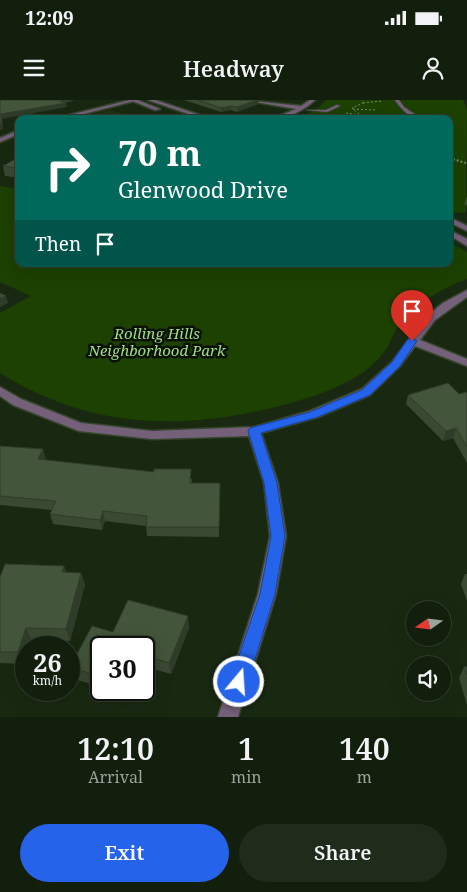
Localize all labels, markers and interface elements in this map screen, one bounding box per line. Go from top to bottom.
text: 12:09 [25,5,74,31]
text: Headway [183,53,284,83]
icon: menu [20,54,48,82]
icon: person [419,54,447,82]
text: 70 m [118,129,201,176]
icon: right [35,135,100,200]
text: Glenwood Drive [118,174,288,204]
icon: arrive [91,230,119,258]
text: Then [35,231,81,257]
pin [391,290,433,341]
icon: arrive [398,297,426,325]
park label: Rolling Hills Neighborhood Park [87,323,226,360]
north arrow [406,601,451,646]
map controls [406,601,451,701]
speed limit sign: 30 [90,636,155,701]
text: 26 [33,645,62,679]
position arrow [212,655,264,707]
button: sound [406,656,451,701]
text: km/h [33,672,62,689]
text: 12:10 [77,728,154,769]
text: 1 [238,728,255,769]
text: 140 [339,728,390,769]
text: Arrival [88,766,143,788]
text: min [231,766,262,788]
text: m [357,766,372,788]
button: Exit [20,824,229,882]
button: Share [239,824,447,882]

